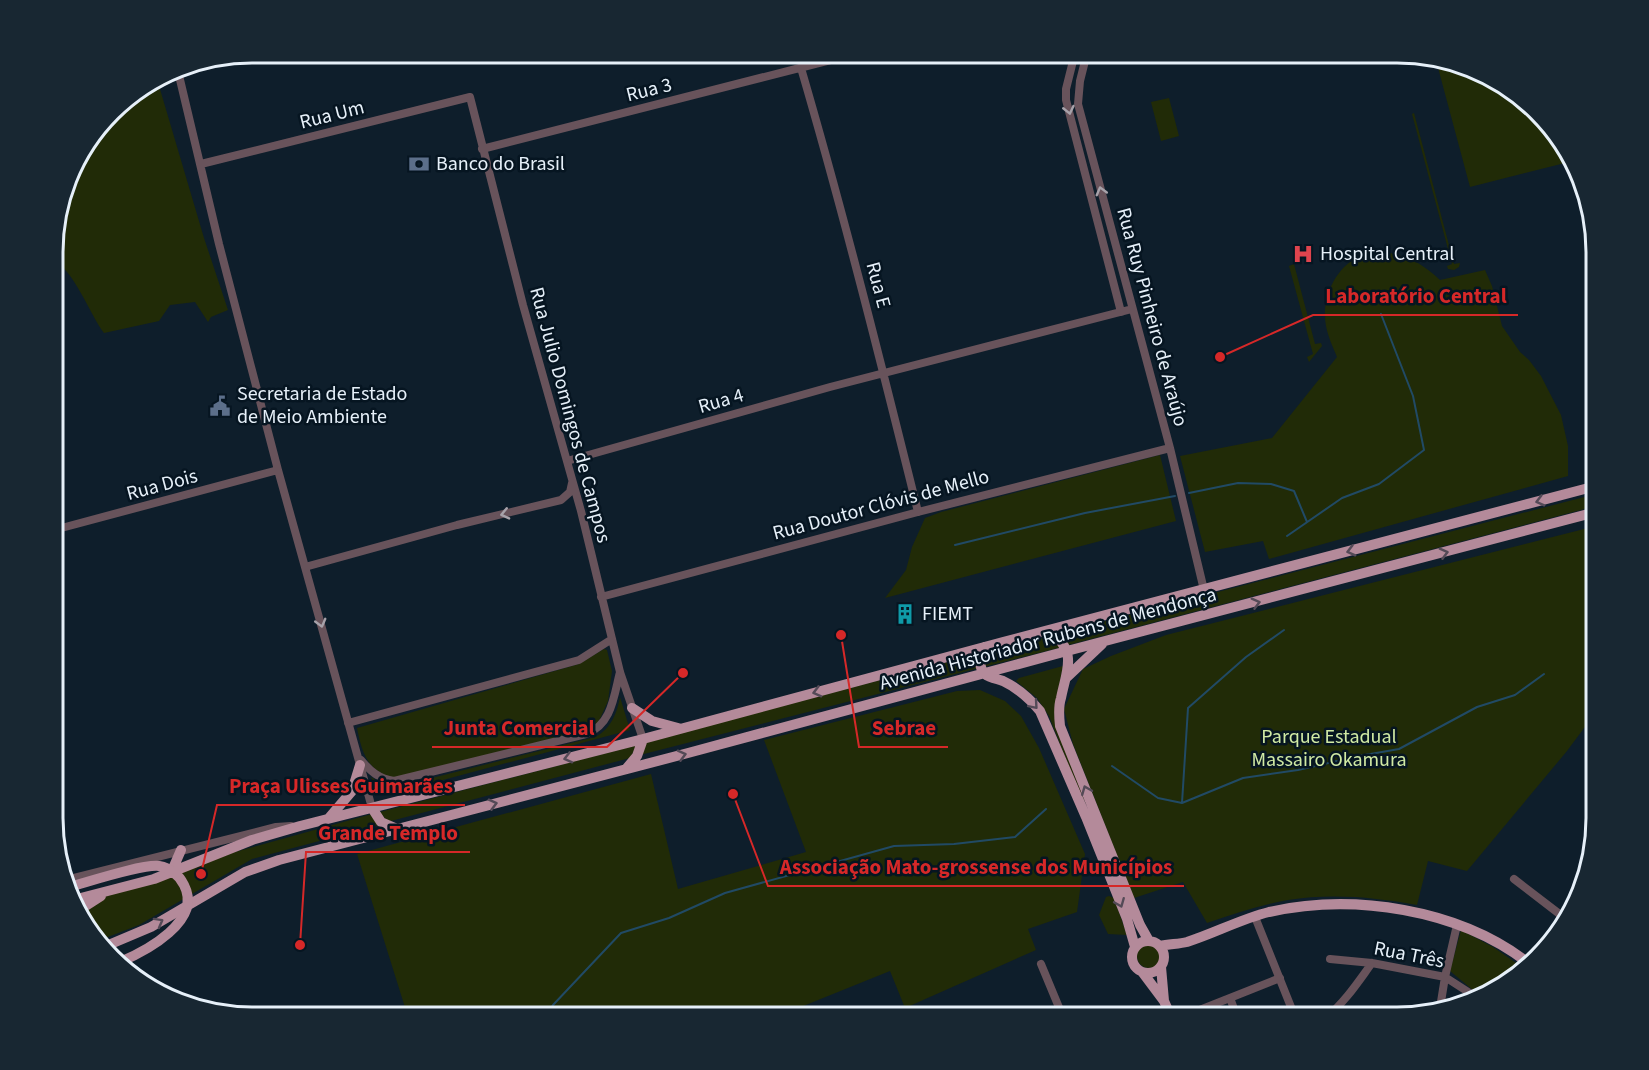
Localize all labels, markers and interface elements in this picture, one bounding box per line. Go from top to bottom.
street label: Rua 3 [623,71,675,109]
street label: Rua Um [297,93,367,137]
one-way arrow [1061,105,1074,115]
place label: Banco do Brasil [436,150,565,178]
bank icon: Banco do Brasil [407,152,431,176]
one-way arrow [1096,186,1108,197]
street label: Rua Ruy Pinheiro de Araújo [1109,204,1195,430]
place label: Hospital Central [1320,240,1454,268]
hospital icon: Hospital Central [1291,242,1315,266]
street label: Rua E [858,259,898,311]
callout: Laboratório Central [1313,276,1518,315]
text: Laboratório Central [1325,281,1507,311]
street label: Rua Julio Domingos de Campos [522,284,618,546]
place label: Secretaria de Estado de Meio Ambiente [237,380,407,431]
street label: Rua 4 [695,381,747,421]
public building icon: Secretaria de Estado de Meio Ambiente [208,394,232,418]
street label: Rua Dois [123,462,201,508]
street label: Rua Doutor Clóvis de Mello [770,463,992,547]
one-way arrow [1535,494,1545,506]
one-way arrow [500,506,510,519]
one-way arrow [1346,544,1357,556]
one-way arrow [1439,547,1449,560]
street label: Avenida Historiador Rubens de Mendonça [876,580,1220,698]
one-way arrow [1251,597,1261,610]
place label: FIEMT [922,600,973,628]
building icon: FIEMT [893,602,917,626]
one-way arrow [314,617,326,628]
one-way arrow [813,685,823,697]
one-way arrow [1027,698,1038,709]
callout: Junta Comercial [432,708,607,747]
callout: Sebrae [859,708,948,747]
text: Junta Comercial [443,713,595,743]
text: Sebrae [872,713,936,743]
park label: Parque Estadual Massairo Okamura [1251,723,1407,774]
one-way arrow [676,750,686,762]
one-way arrow [563,751,573,764]
callout: Praça Ulisses Guimarães [217,766,465,805]
text: Praça Ulisses Guimarães [229,771,453,801]
one-way arrow [1081,785,1093,796]
one-way arrow [487,799,498,811]
callout: Grande Templo [306,813,470,852]
text: Grande Templo [318,818,458,848]
callout: Associação Mato-grossense dos Municípios [768,847,1184,886]
text: Associação Mato-grossense dos Municípios [779,852,1172,882]
one-way arrow [1113,897,1125,908]
one-way arrow [153,918,163,929]
street label: Rua Três [1371,934,1447,976]

